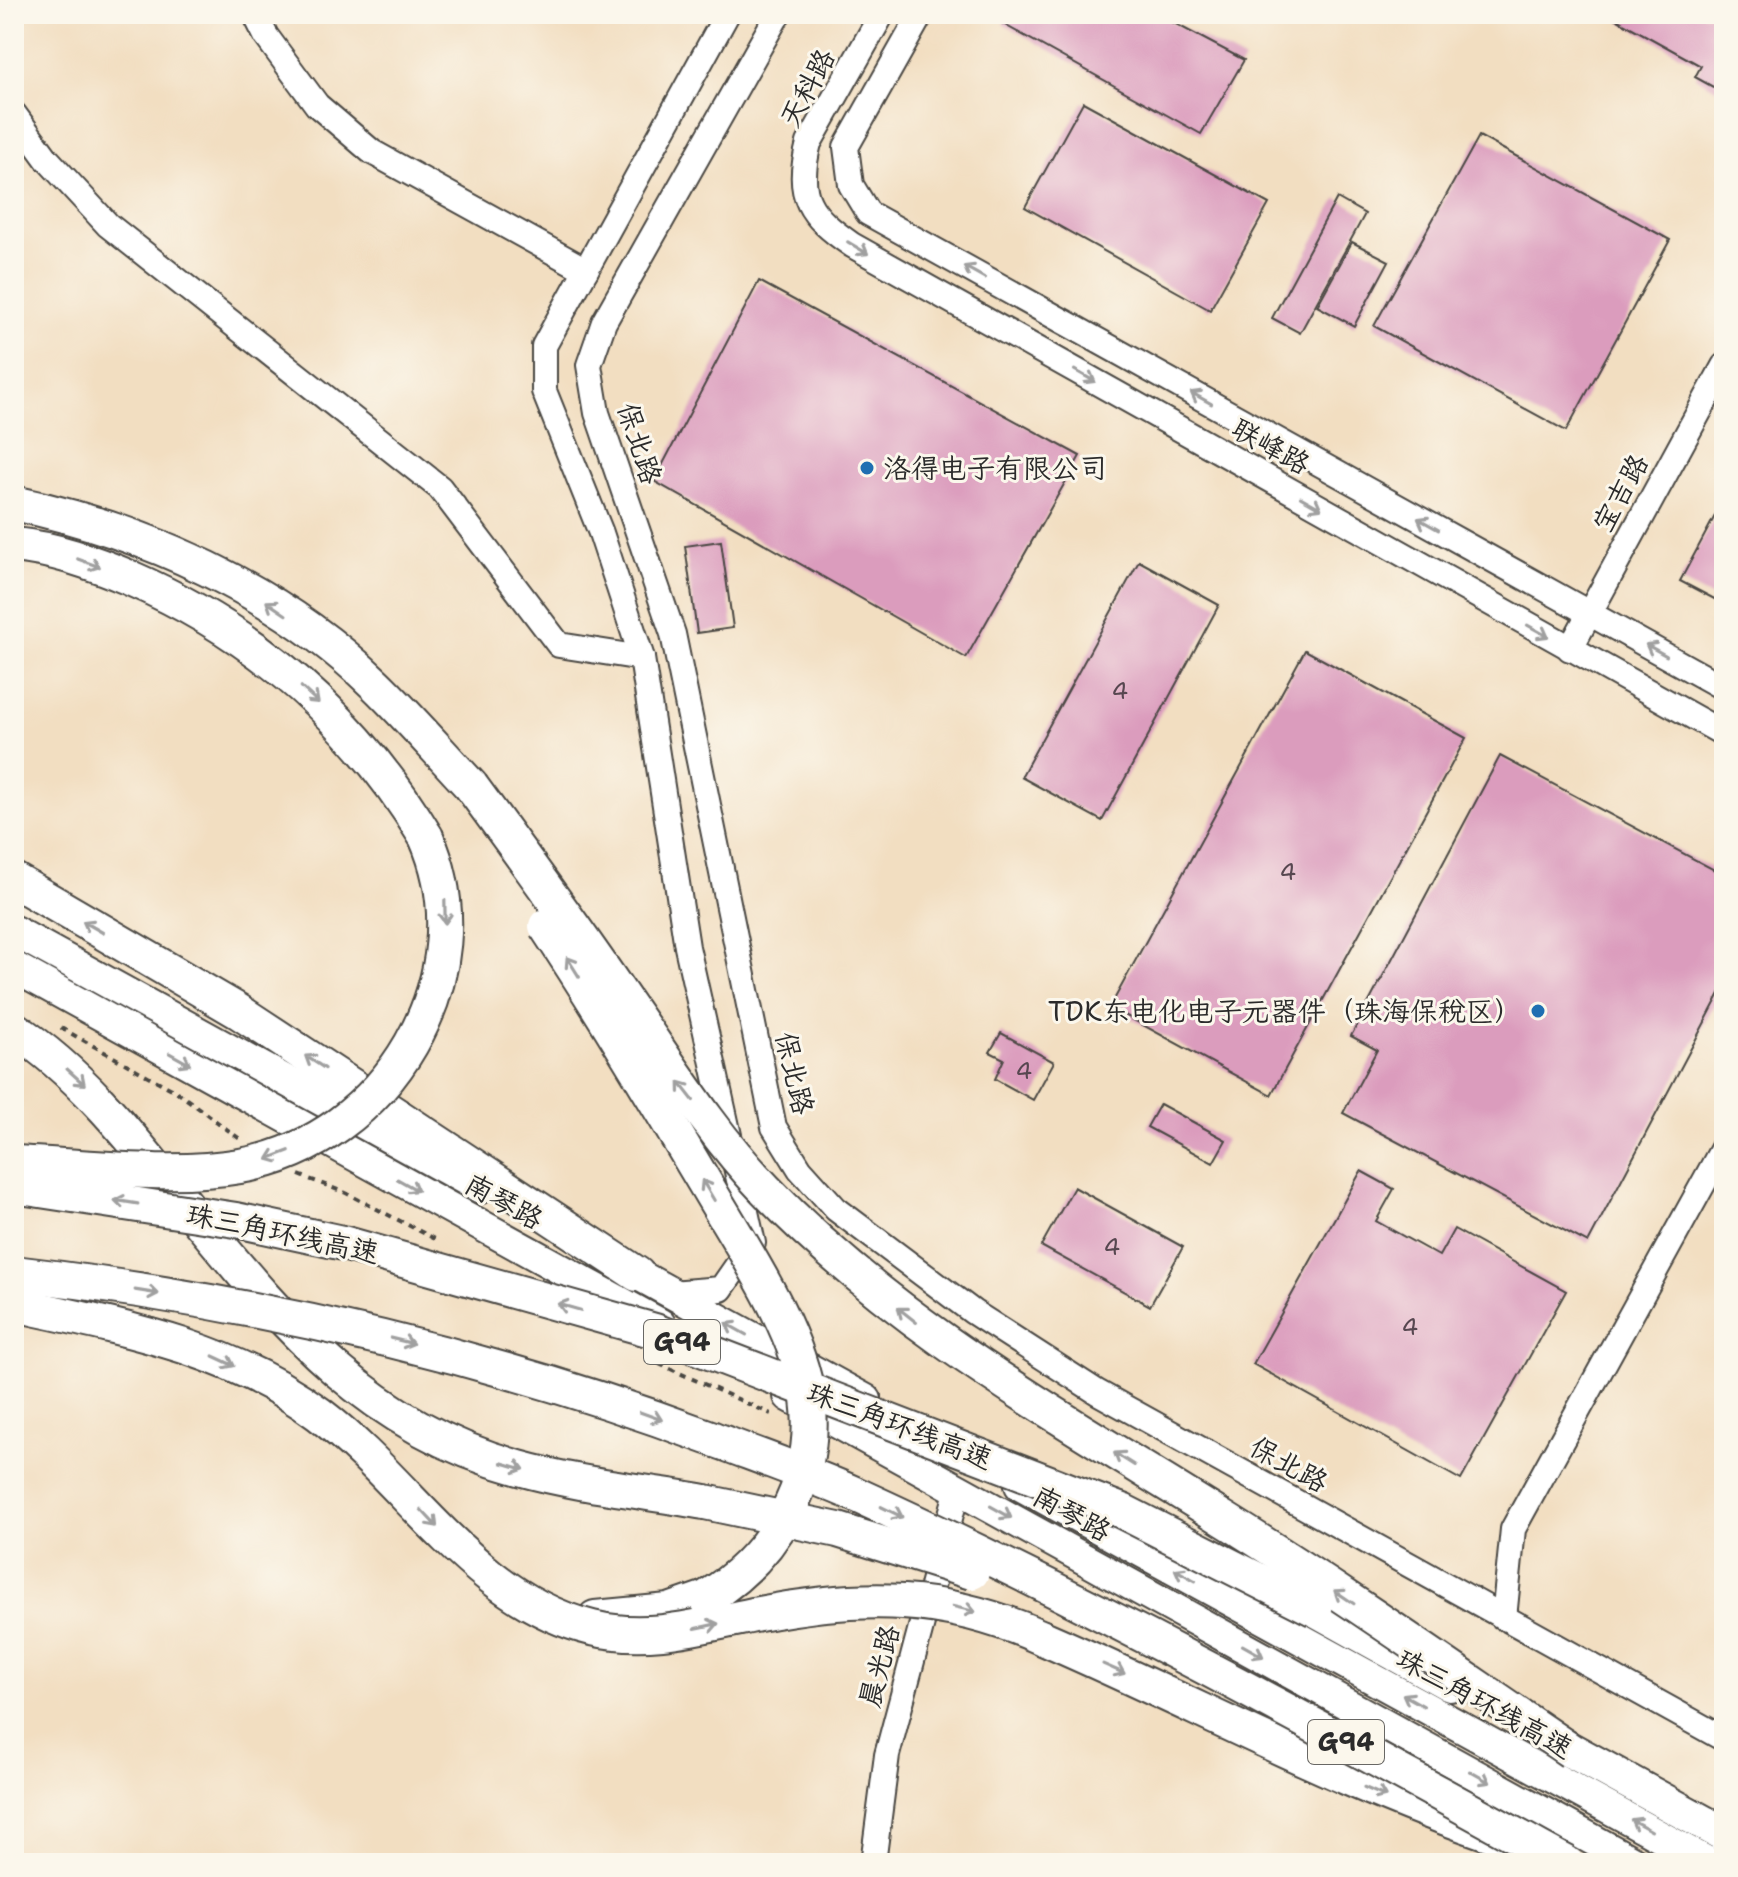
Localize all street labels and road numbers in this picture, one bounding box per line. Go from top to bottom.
street label: 天科路 [771,42,843,134]
street label: 保北路 [609,397,671,489]
street label: 联峰路 [1225,409,1317,483]
street label: 宝吉路 [1583,447,1657,539]
street label: 保北路 [767,1028,823,1118]
street label: 南琴路 [458,1164,550,1238]
street label: 珠三角环线高速 [183,1194,383,1272]
road number: G94 [644,1320,720,1364]
street label: 珠三角环线高速 [802,1372,998,1478]
street label: 保北路 [1243,1427,1335,1501]
street label: 南琴路 [1026,1476,1118,1550]
street label: 晨光路 [850,1621,908,1711]
street label: 珠三角环线高速 [1390,1639,1580,1767]
road number: G94 [1308,1720,1384,1764]

